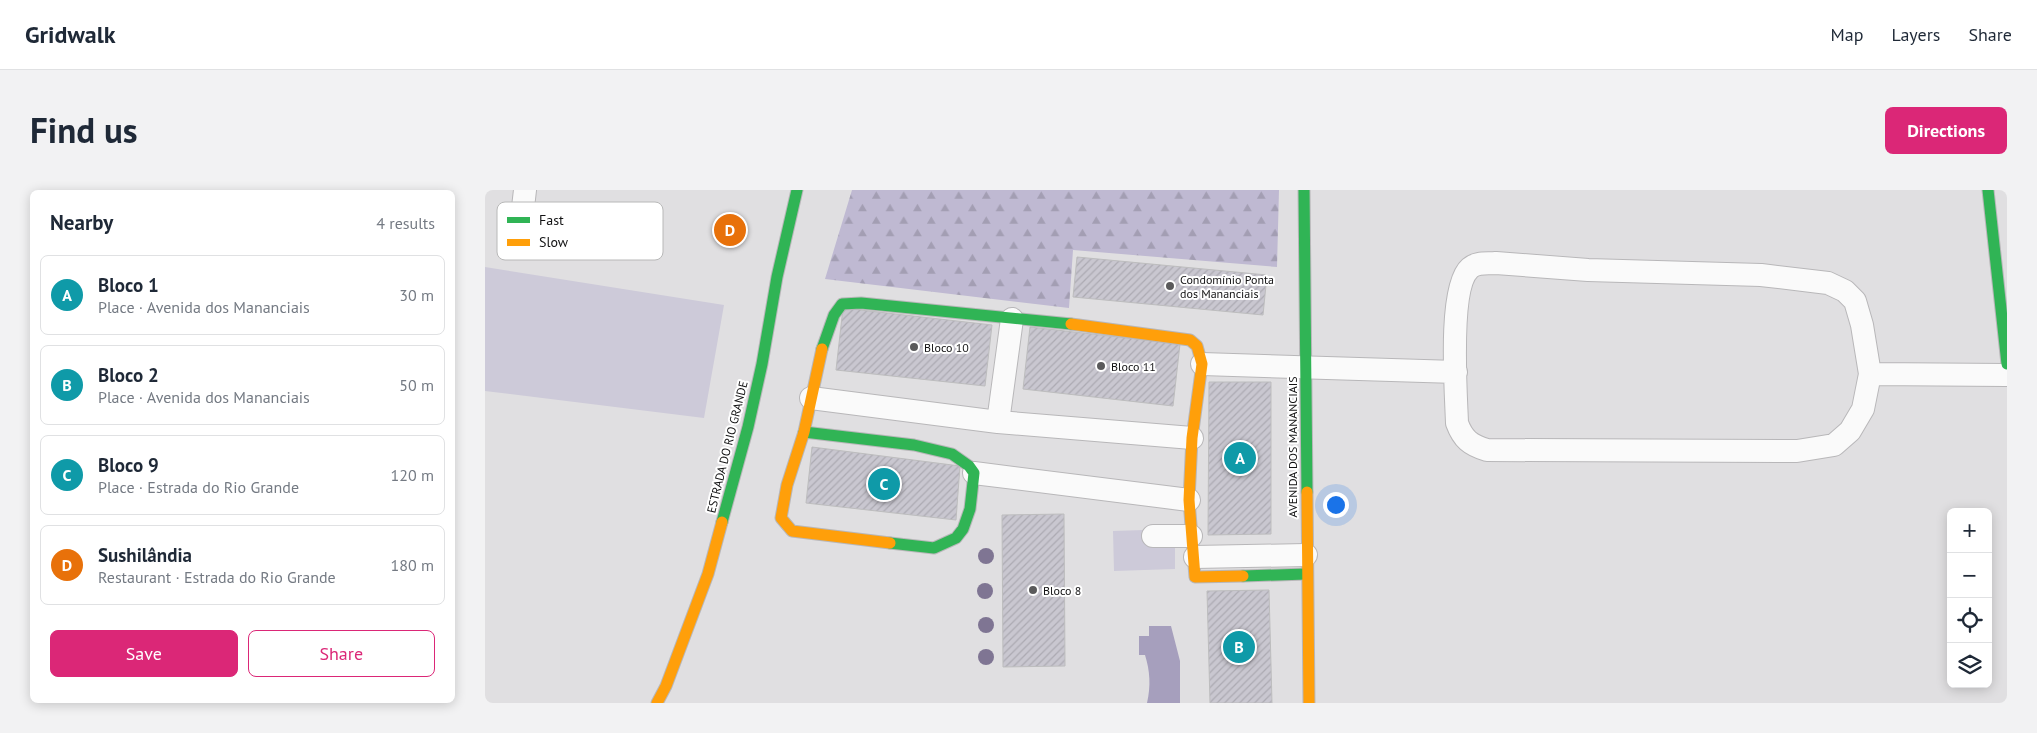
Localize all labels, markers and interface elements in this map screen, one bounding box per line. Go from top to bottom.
text: Gridwalk [25,19,115,50]
text: Map [1831,23,1863,46]
text: Layers [1891,23,1940,46]
text: Share [1968,23,2012,46]
text: Find us [30,107,138,153]
button: Directions [1885,107,2007,154]
legend [497,202,663,260]
text: Nearby [50,209,113,236]
text: Fast [539,211,564,229]
pin: D [714,211,746,249]
text: 4 results [376,213,435,233]
text: Slow [539,233,569,251]
place label: Condomínio Ponta dos Mananciais [1180,272,1274,301]
text: Bloco 1 [98,273,159,297]
marker: Condomínio Ponta dos Mananciais [1164,280,1176,292]
text: A [62,285,72,305]
text: 30 m [399,285,434,305]
text: Place · Avenida dos Mananciais [98,297,310,317]
place label: Bloco 10 [924,340,969,355]
marker: Bloco 10 [908,341,920,353]
place label: Bloco 11 [1111,359,1156,374]
marker: Bloco 11 [1095,360,1107,372]
text: Bloco 2 [98,363,159,387]
text: B [62,375,72,395]
text: 50 m [399,375,434,395]
street label: AVENIDA DOS MANANCIAIS [1285,376,1300,518]
street label: ESTRADA DO RIO GRANDE [703,379,751,515]
text: Place · Avenida dos Mananciais [98,387,310,407]
pin: A [1224,439,1256,477]
text: Bloco 9 [98,453,159,477]
text: C [63,465,71,485]
text: 120 m [391,465,434,485]
pin: C [868,465,900,503]
text: Place · Estrada do Rio Grande [98,477,299,497]
your location [1323,492,1349,518]
map controls [1947,508,1992,688]
button: + [1947,508,1992,553]
text: Sushilândia [98,543,192,567]
button: − [1947,553,1992,598]
text: D [62,555,72,575]
text: 180 m [391,555,434,575]
text: Restaurant · Estrada do Rio Grande [98,567,336,587]
place label: Bloco 8 [1043,583,1081,598]
marker: Bloco 8 [1027,584,1039,596]
button: locate [1947,598,1992,643]
pin: B [1223,628,1255,666]
button: Save [50,630,238,677]
button: Share [248,630,435,677]
button: layers [1947,643,1992,688]

